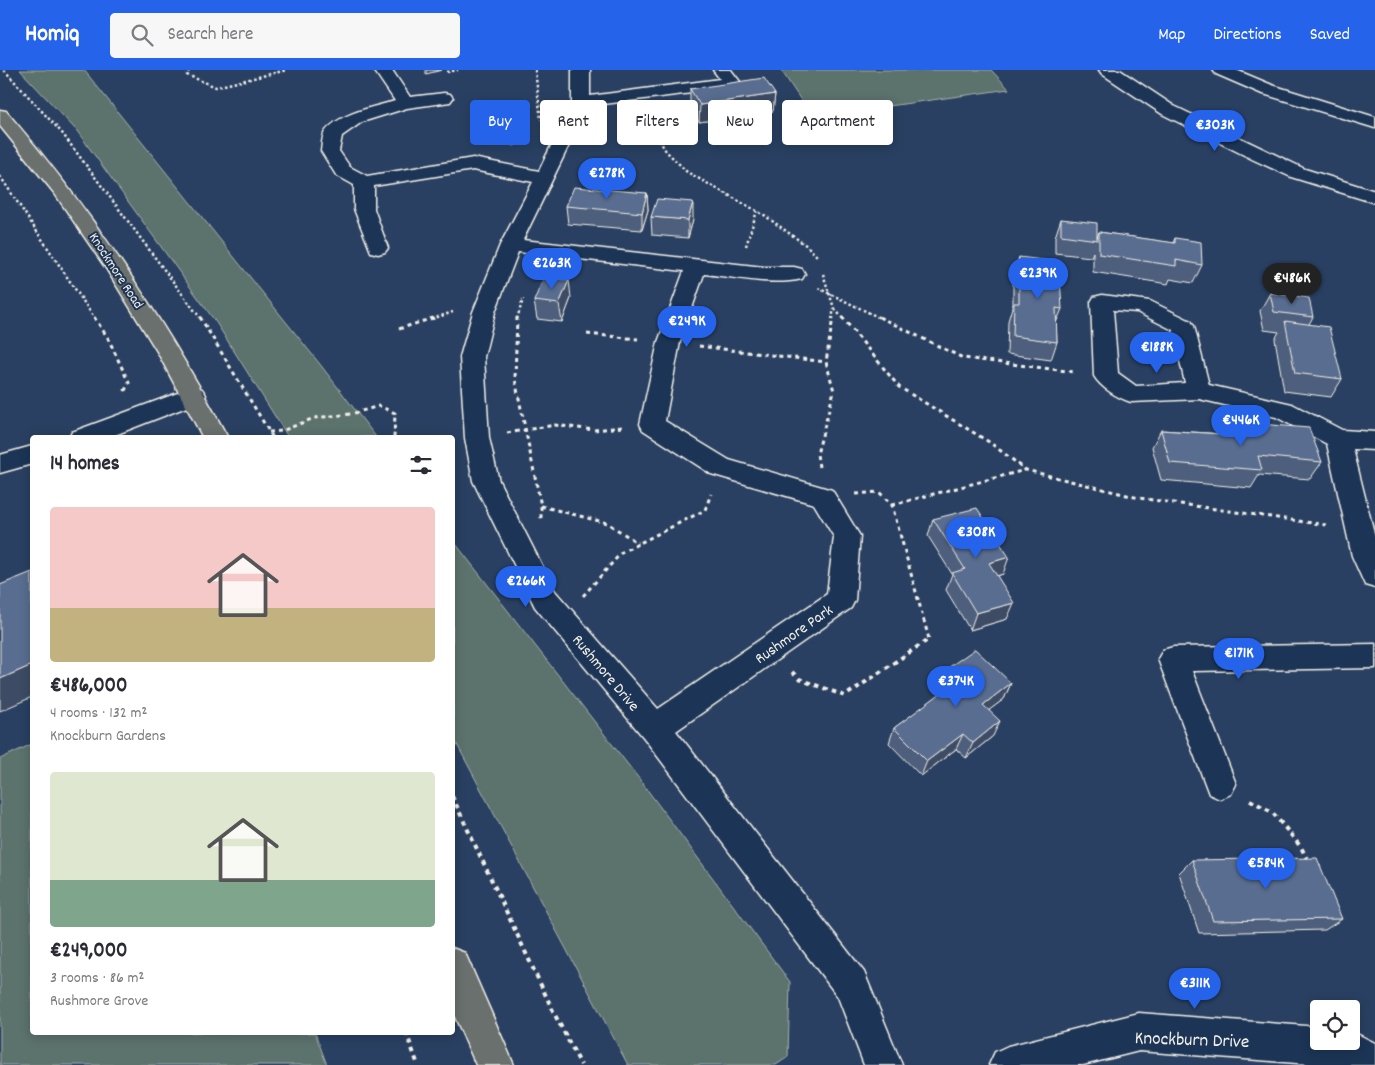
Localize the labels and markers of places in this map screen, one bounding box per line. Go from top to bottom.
pin: €303K [1180,109,1250,152]
pin: €278K [572,158,642,200]
pin: €263K [517,248,587,290]
pin: €239K [1003,258,1073,300]
pin: €486K [1257,262,1327,305]
pin: €249K [652,306,722,348]
pin: €188K [1122,332,1192,374]
pin: €446K [1206,404,1276,447]
pin: €308K [941,516,1011,559]
pin: €266K [491,566,561,608]
pin: €171K [1204,638,1274,680]
pin: €374K [921,666,991,708]
pin: €584K [1231,848,1301,890]
pin: €311K [1160,968,1230,1010]

